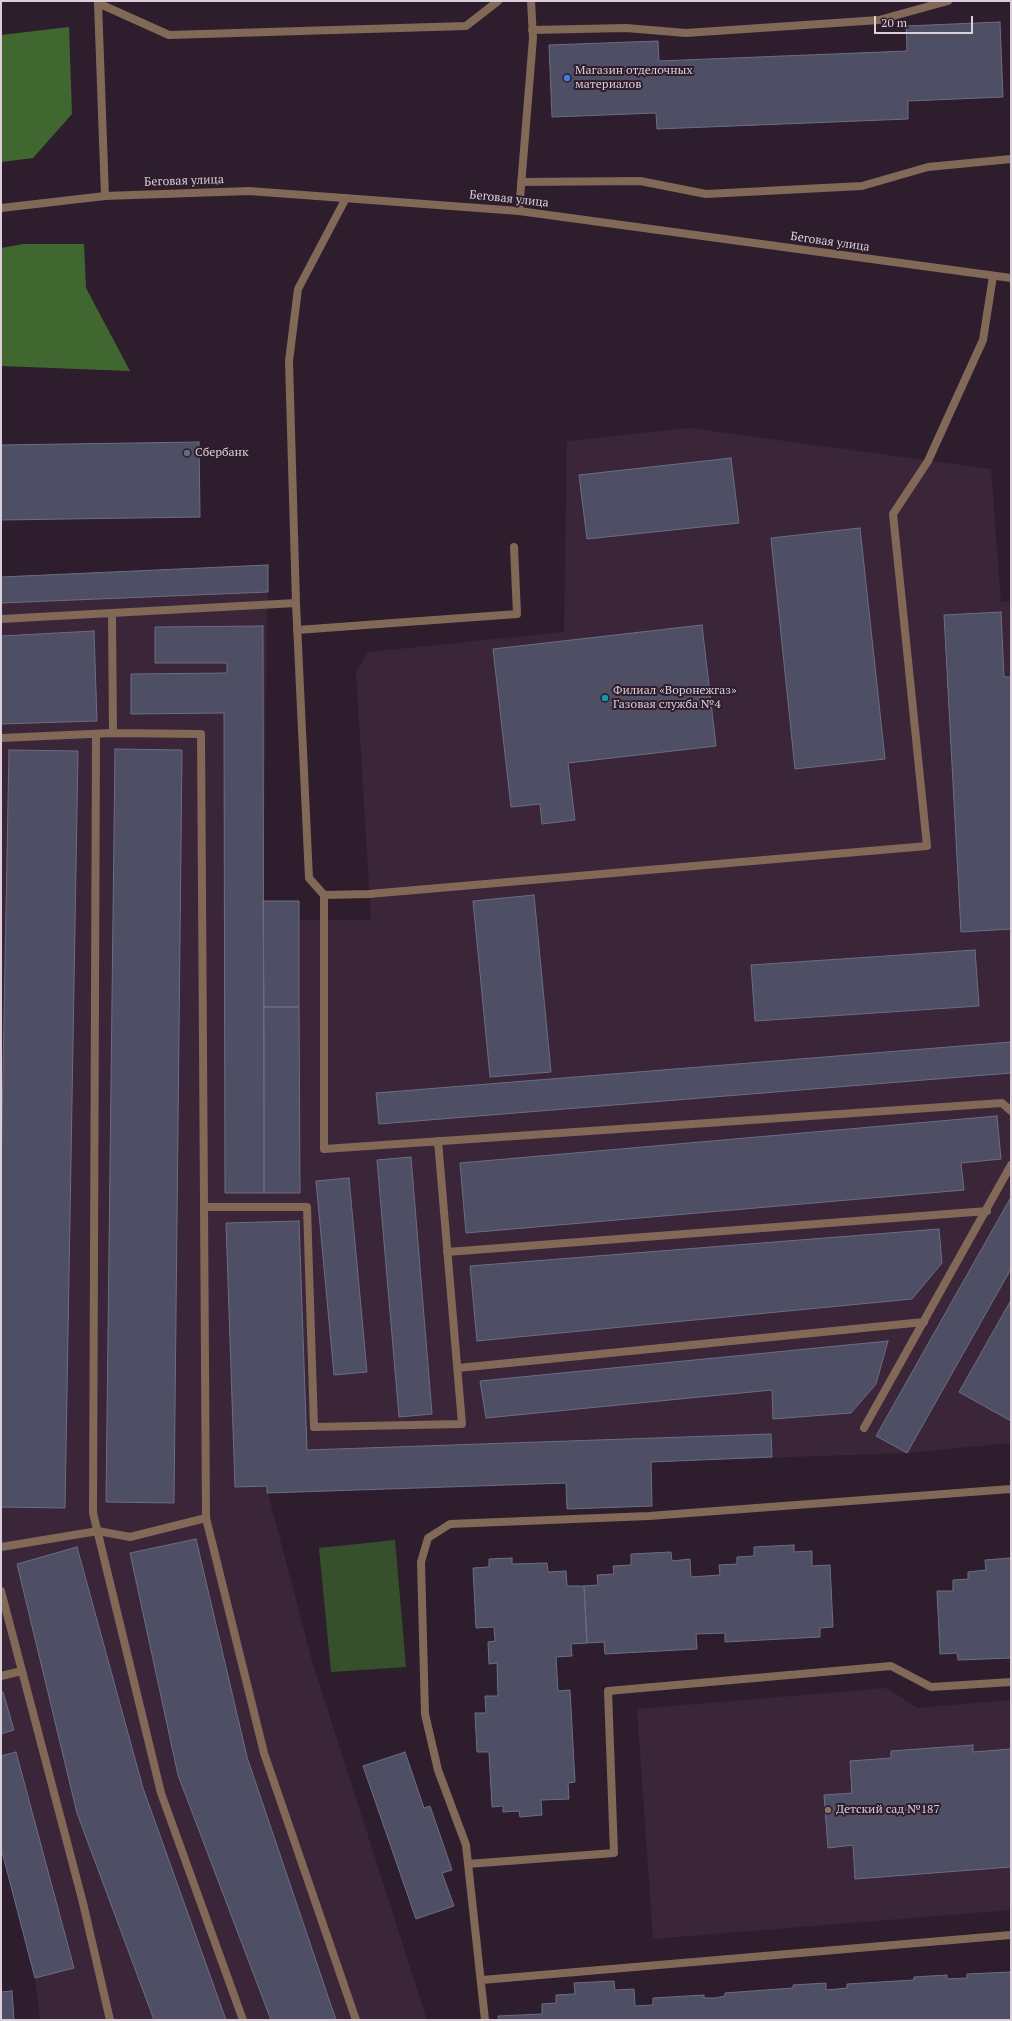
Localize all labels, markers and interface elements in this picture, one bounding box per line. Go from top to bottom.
scale bar [876,8,975,34]
text: 20 m [881,15,907,30]
place label: Магазин отделочных материалов [575,64,693,92]
marker: Магазин отделочных материалов [562,73,572,83]
street label: Беговая улица [144,172,224,190]
street label: Беговая улица [469,188,549,210]
street label: Беговая улица [789,229,871,255]
place label: Сбербанк [195,446,248,460]
marker: Сбербанк [182,448,192,458]
place label: Филиал «Воронежгаз» Газовая служба №4 [613,684,737,712]
marker: Филиал «Воронежгаз» Газовая служба №4 [600,693,610,703]
place label: Детский сад №187 [836,1803,940,1817]
marker: Детский сад №187 [823,1805,833,1815]

